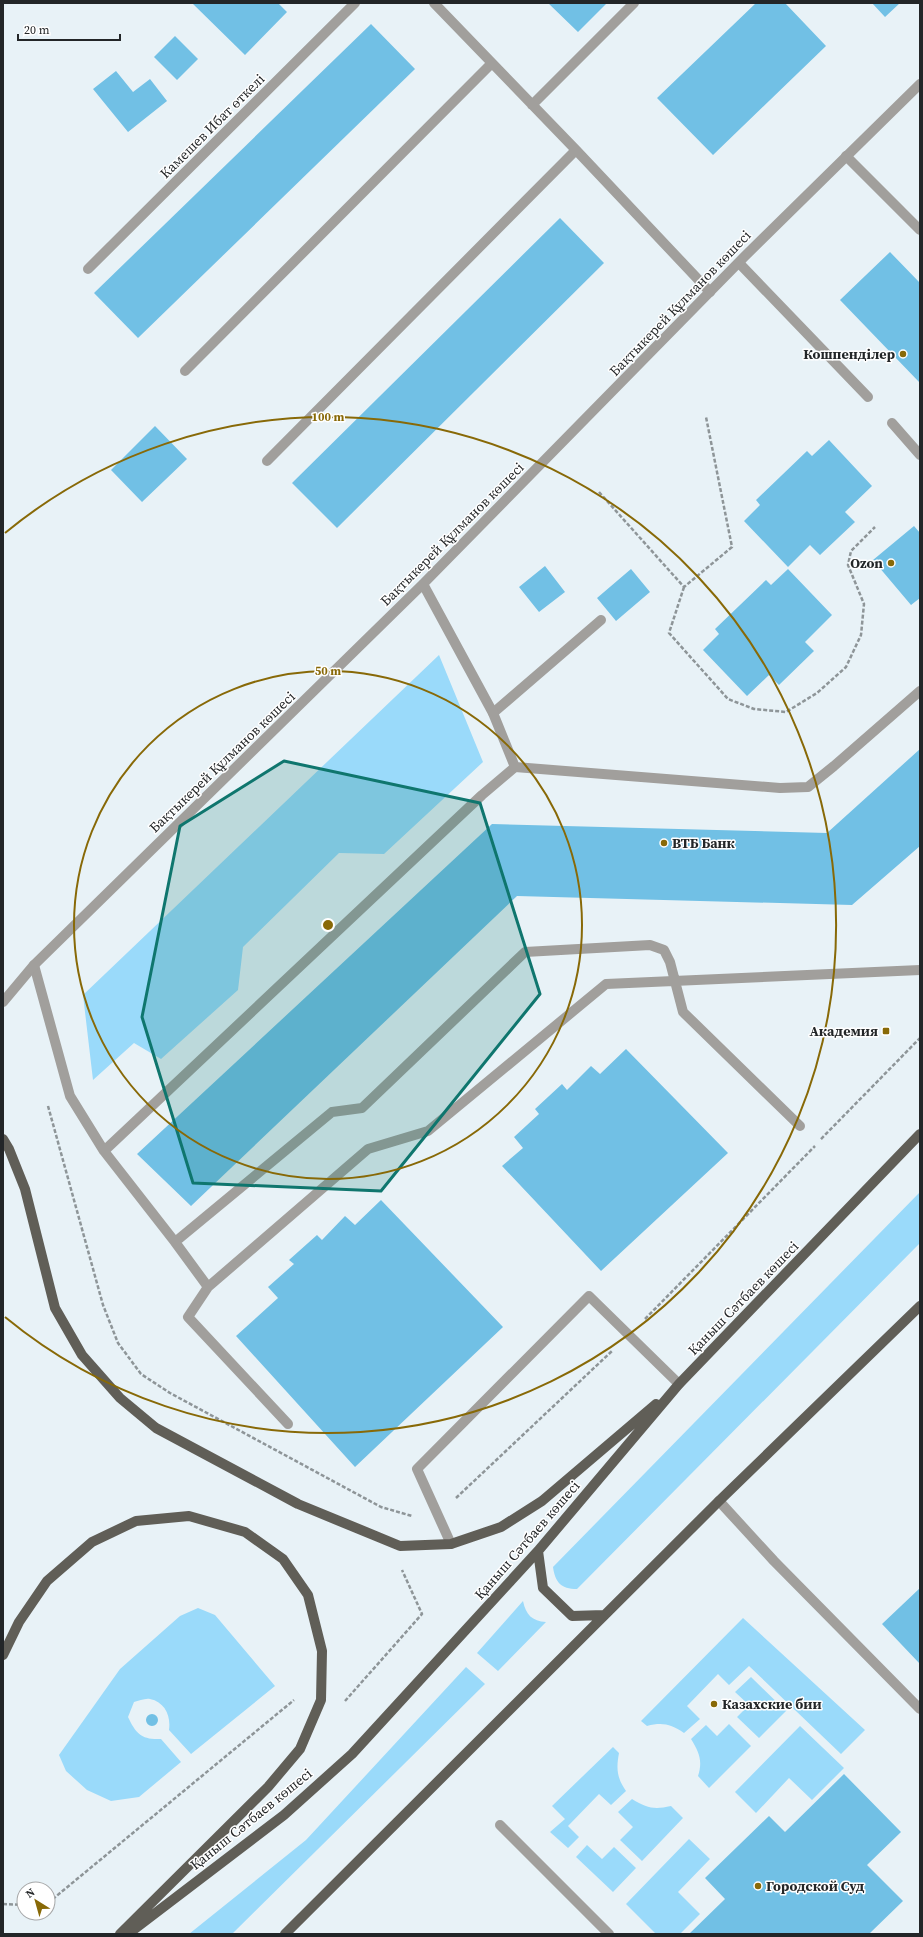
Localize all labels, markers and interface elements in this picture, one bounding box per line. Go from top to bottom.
scale bar [18,16,120,42]
text: 20 m [24,22,50,38]
street label: Камешев Ибат өткелі [155,69,269,183]
street label: Бақтыкерей Құлманов көшесі [605,226,755,380]
place label: Кошпенділер [803,344,895,364]
marker: Кошпенділер [898,349,908,359]
text: 100 m [312,409,345,425]
street label: Бақтыкерей Құлманов көшесі [376,458,528,610]
place label: Ozon [850,553,883,573]
marker: Ozon [886,558,896,568]
text: 50 m [315,663,341,679]
street label: Бақтыкерей Құлманов көшесі [145,687,299,837]
place label: ВТБ Банк [672,833,736,853]
marker: ВТБ Банк [659,838,669,848]
centre of rings [321,918,335,932]
place label: Академия [809,1021,878,1041]
marker: Академия [881,1026,891,1036]
street label: Қаныш Сәтбаев көшесі [683,1237,803,1359]
street label: Қаныш Сәтбаев көшесі [470,1476,584,1604]
place label: Казахские бии [722,1694,822,1714]
marker: Казахские бии [709,1699,719,1709]
street label: Қаныш Сәтбаев көшесі [186,1764,316,1874]
place label: Городской Суд [766,1876,865,1896]
north arrow [16,1881,56,1921]
marker: Городской Суд [753,1881,763,1891]
text: N [23,1885,38,1902]

